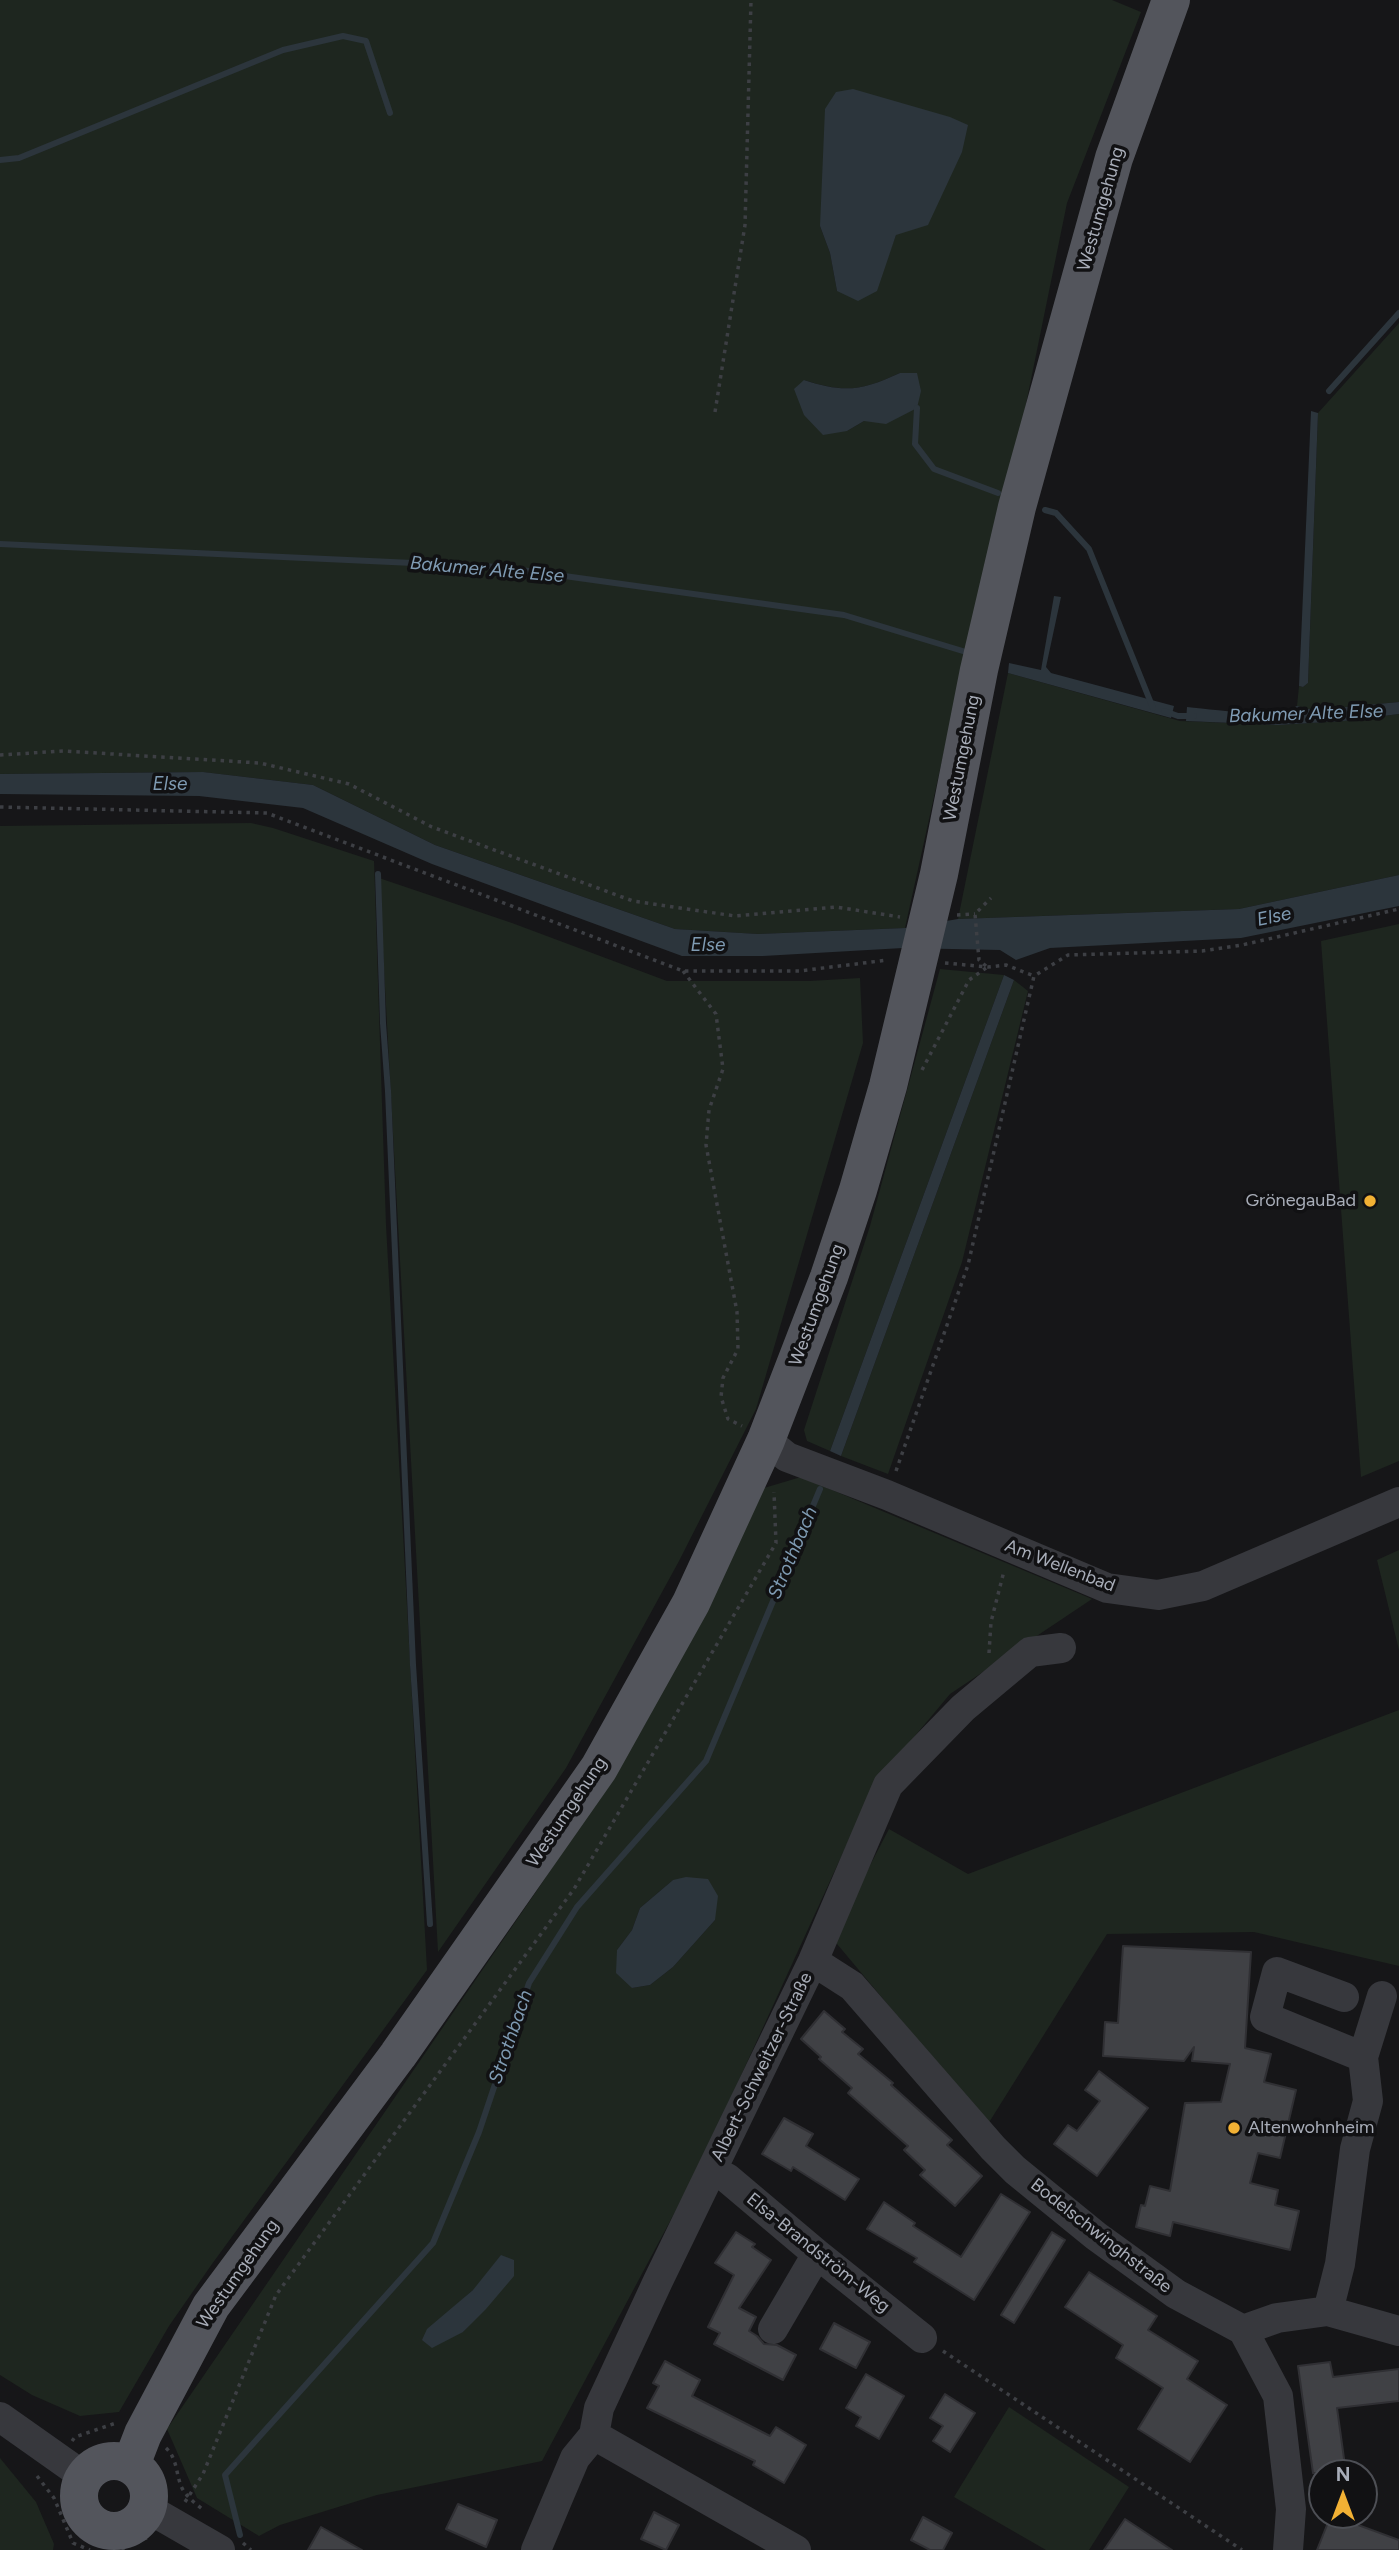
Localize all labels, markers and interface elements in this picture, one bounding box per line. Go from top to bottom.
street label: Westumgehung [1073,144,1129,274]
water label: Bakumer Alte Else [409,552,565,588]
street label: Westumgehung [939,693,985,823]
water label: Bakumer Alte Else [1228,700,1384,728]
water label: Else [153,773,187,795]
water label: Else [1255,902,1293,932]
water label: Else [691,934,725,956]
place label: GrönegauBad [1245,1190,1356,1212]
marker: GrönegauBad [1362,1193,1378,1209]
street label: Westumgehung [785,1241,849,1369]
water label: Strothbach [763,1504,823,1602]
street label: Am Wellenbad [1002,1535,1118,1597]
street label: Westumgehung [522,1753,612,1871]
street label: Albert-Schweitzer-Straße [707,1969,817,2165]
water label: Strothbach [484,1987,538,2087]
place label: Altenwohnheim [1248,2117,1374,2139]
marker: Altenwohnheim [1226,2120,1242,2136]
street label: Bodelschwinghstraße [1026,2174,1176,2298]
street label: Elsa-Brandström-Weg [742,2189,894,2317]
street label: Westumgehung [192,2215,284,2333]
north arrow [1308,2459,1378,2529]
text: N [1336,2463,1350,2486]

